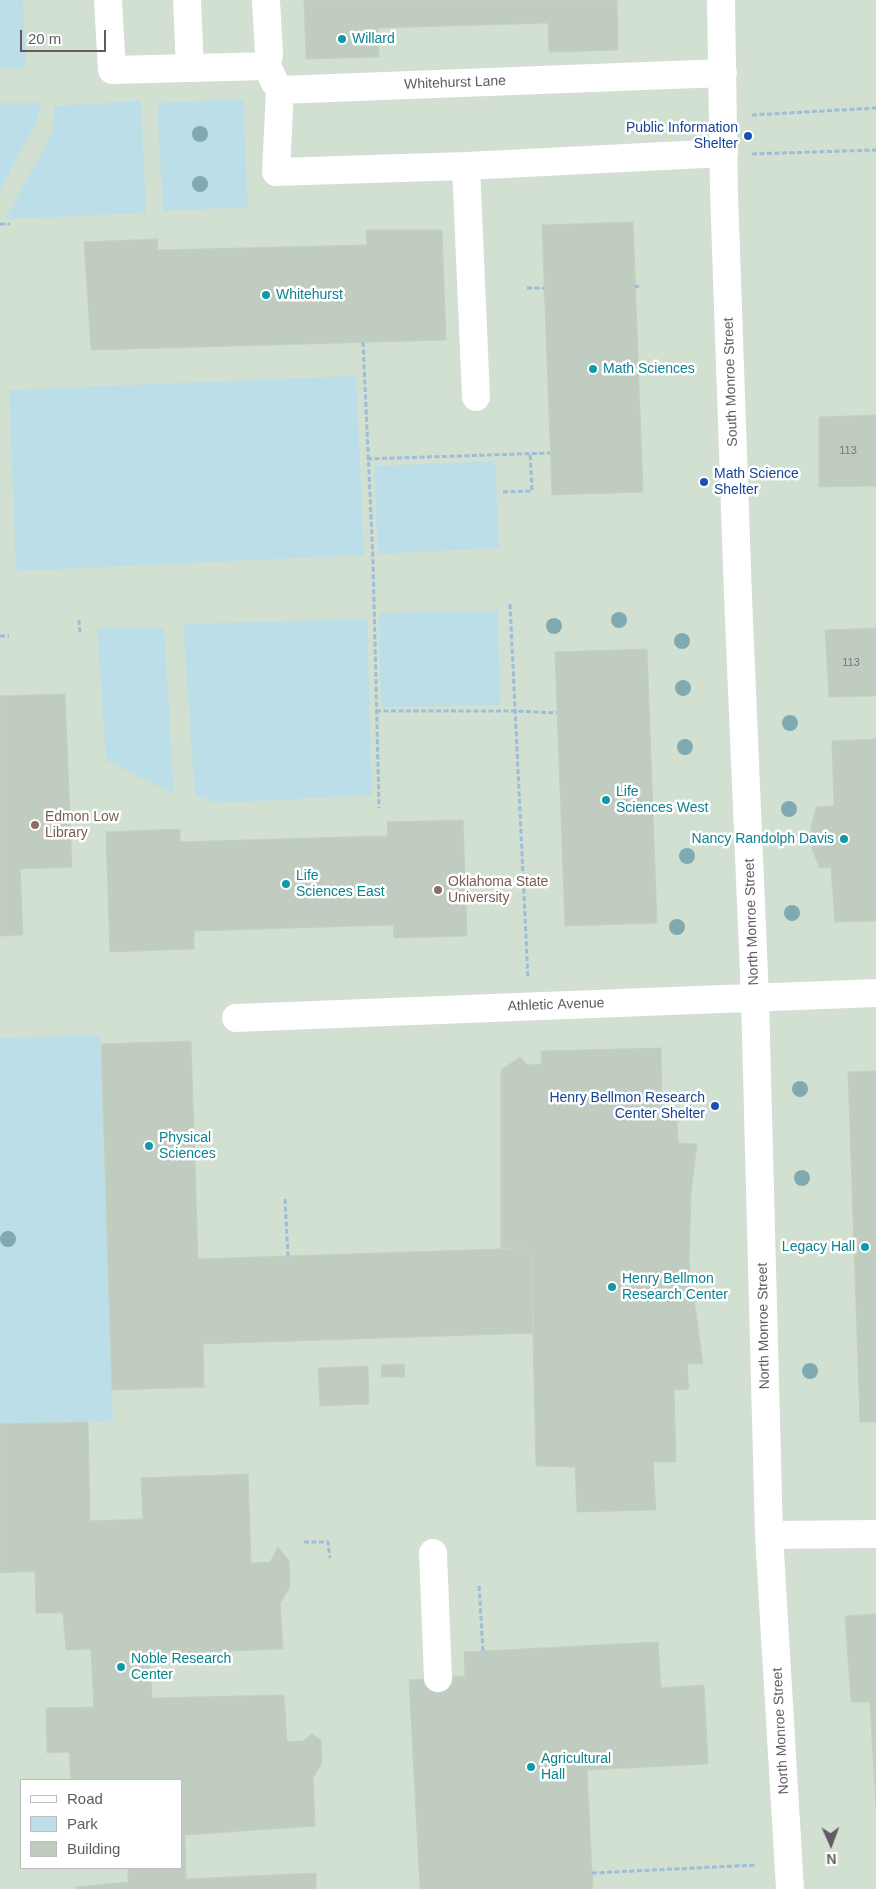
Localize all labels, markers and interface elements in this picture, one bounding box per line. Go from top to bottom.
scale bar [22,20,109,52]
text: 20 m [28,30,61,47]
place label: Willard [352,31,395,47]
marker: Willard [336,33,348,45]
street label: Whitehurst Lane [404,73,506,93]
place label: Public Information Shelter [626,120,738,152]
marker: Public Information Shelter [742,130,754,142]
place label: Whitehurst [276,287,343,303]
marker: Whitehurst [260,289,272,301]
street label: South Monroe Street [720,317,742,447]
place label: Math Sciences [603,361,695,377]
marker: Math Sciences [587,363,599,375]
house number: 113 [839,444,857,458]
place label: Math Science Shelter [714,466,799,498]
marker: Math Science Shelter [698,476,710,488]
house number: 113 [842,656,860,670]
place label: Life Sciences West [616,784,708,816]
marker: Life Sciences West [600,794,612,806]
place label: Edmon Low Library [45,809,119,842]
marker: Edmon Low Library [29,819,41,831]
place label: Nancy Randolph Davis [692,831,834,847]
marker: Nancy Randolph Davis [838,833,850,845]
street label: North Monroe Street [741,858,763,986]
place label: Life Sciences East [296,868,385,900]
place label: Oklahoma State University [448,874,548,906]
marker: Life Sciences East [280,878,292,890]
marker: Oklahoma State University [432,884,444,896]
street label: Athletic Avenue [507,995,605,1015]
place label: Henry Bellmon Research Center Shelter [549,1090,705,1122]
marker: Henry Bellmon Research Center Shelter [709,1100,721,1112]
place label: Physical Sciences [159,1130,216,1162]
marker: Physical Sciences [143,1140,155,1152]
place label: Legacy Hall [782,1239,855,1255]
marker: Legacy Hall [859,1241,871,1253]
street label: North Monroe Street [754,1262,774,1390]
place label: Henry Bellmon Research Center [622,1271,728,1304]
marker: Henry Bellmon Research Center [606,1281,618,1293]
place label: Noble Research Center [131,1651,231,1684]
marker: Noble Research Center [115,1661,127,1673]
street label: North Monroe Street [769,1667,793,1795]
place label: Agricultural Hall [541,1751,611,1784]
marker: Agricultural Hall [525,1761,537,1773]
legend [20,1779,182,1869]
text: Road [67,1790,103,1807]
text: Park [67,1815,98,1832]
north arrow [806,1819,856,1869]
text: Building [67,1840,120,1857]
text: N [826,1851,837,1867]

